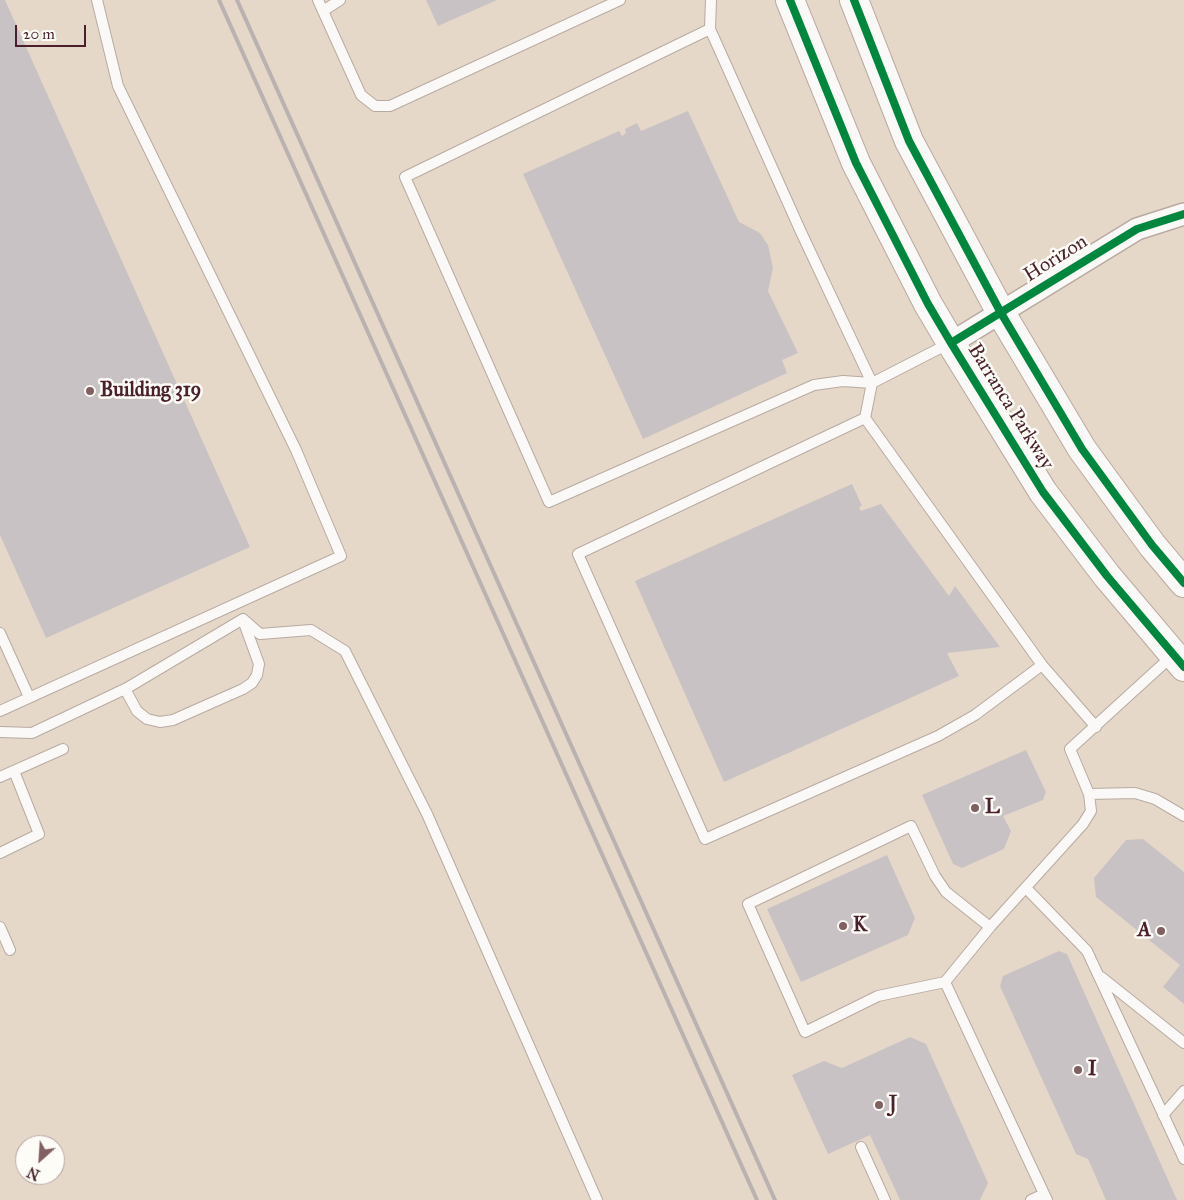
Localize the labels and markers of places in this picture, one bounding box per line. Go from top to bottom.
place label: Building 319 [100,379,201,403]
marker: Building 319 [84,385,96,397]
place label: L [985,796,1000,820]
marker: L [969,802,981,814]
place label: K [853,914,867,938]
place label: A [1138,919,1151,943]
marker: K [837,920,849,932]
marker: A [1155,925,1167,937]
place label: I [1088,1058,1097,1082]
marker: I [1072,1064,1084,1076]
place label: J [889,1093,897,1117]
marker: J [873,1099,885,1111]

